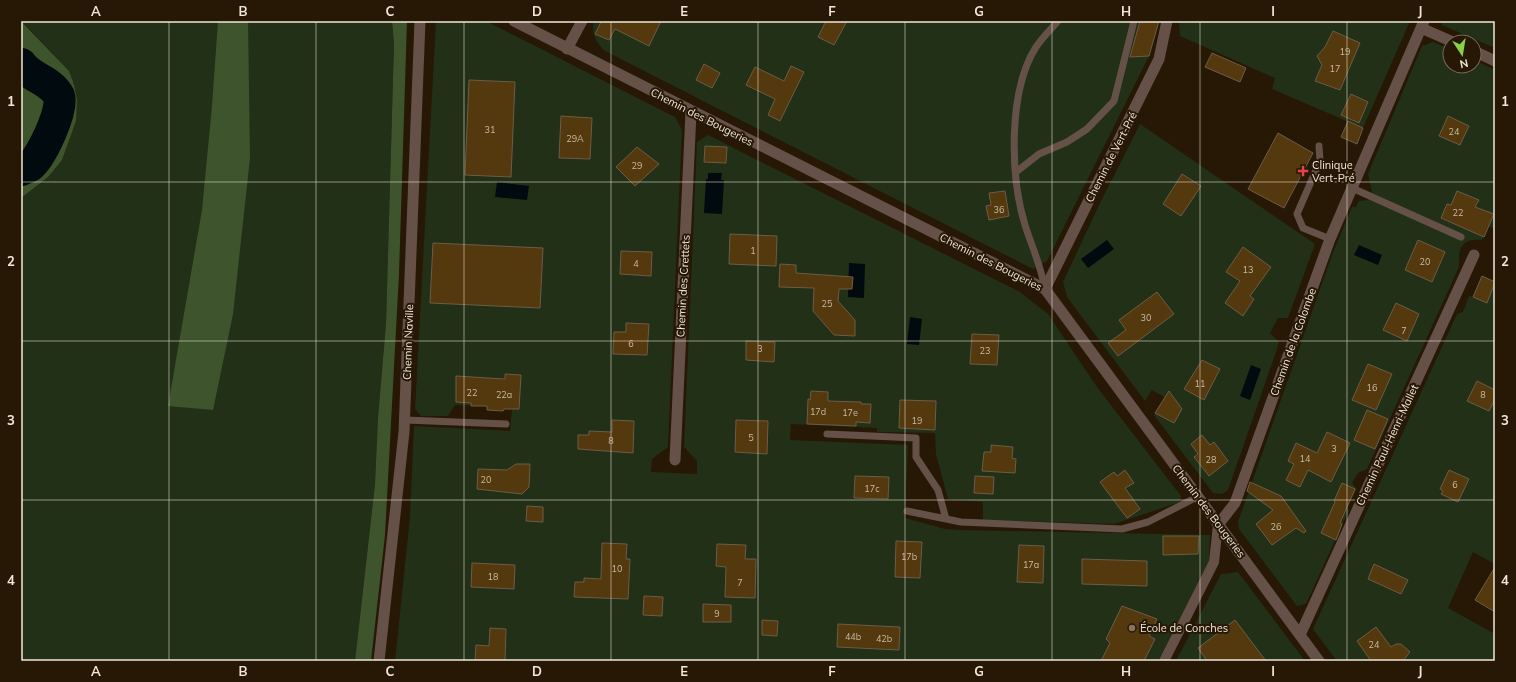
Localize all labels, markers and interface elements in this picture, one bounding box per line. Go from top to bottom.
text: A [91,3,101,19]
text: B [239,3,248,19]
text: C [386,3,395,19]
text: D [532,3,542,19]
text: E [680,3,688,19]
text: F [828,3,836,19]
text: G [974,3,984,19]
text: H [1121,3,1131,19]
text: I [1271,3,1275,19]
text: J [1418,3,1422,19]
north arrow [1442,34,1482,74]
house number: 19 [1340,46,1350,57]
text: N [1459,56,1470,71]
house number: 17 [1330,63,1340,74]
street label: Chemin des Bougeries [648,85,756,149]
text: 1 [7,93,15,109]
text: 1 [1501,93,1509,109]
street label: Chemin de Vert-Pré [1082,109,1140,205]
house number: 31 [485,124,495,135]
house number: 24 [1449,126,1460,137]
house number: 29A [566,133,584,144]
place label: Clinique Vert-Pré [1312,158,1355,185]
house number: 29 [632,160,642,171]
marker: Clinique Vert-Pré [1297,165,1309,177]
house number: 36 [994,204,1004,215]
house number: 22 [1453,207,1463,218]
street label: Chemin des Bougeries [937,230,1045,294]
street label: Chemin des Crettets [673,234,693,338]
house number: 1 [750,245,756,256]
text: 2 [7,253,15,269]
text: 2 [1501,253,1509,269]
house number: 20 [1420,256,1430,267]
house number: 4 [633,258,639,269]
house number: 13 [1243,264,1253,275]
street label: Chemin de la Colombe [1267,286,1319,398]
house number: 25 [822,298,833,309]
street label: Chemin Naville [400,304,416,380]
house number: 30 [1141,312,1151,323]
house number: 7 [1401,325,1407,336]
house number: 6 [628,338,634,349]
house number: 3 [757,343,763,354]
house number: 23 [980,345,990,356]
house number: 11 [1195,378,1205,389]
street label: Chemin Paul-Henri-Mallet [1353,382,1421,508]
house number: 16 [1367,382,1377,393]
house number: 22 [467,387,477,398]
house number: 22a [496,389,512,400]
house number: 8 [1480,389,1486,400]
house number: 17d [810,406,826,417]
house number: 17e [842,407,858,418]
text: 3 [7,412,15,428]
text: 3 [1501,412,1509,428]
house number: 19 [912,415,922,426]
house number: 5 [748,432,754,443]
house number: 8 [608,435,614,446]
house number: 3 [1331,443,1337,454]
house number: 14 [1300,453,1311,464]
house number: 28 [1206,454,1216,465]
street label: Chemin des Bougeries [1169,462,1249,560]
house number: 20 [481,474,491,485]
house number: 6 [1452,479,1458,490]
house number: 17c [864,483,880,494]
house number: 26 [1271,521,1281,532]
house number: 17b [901,551,917,562]
house number: 17a [1023,559,1039,570]
house number: 10 [612,563,622,574]
house number: 18 [488,571,498,582]
text: 4 [7,572,15,588]
text: 4 [1501,572,1509,588]
house number: 7 [737,577,743,588]
house number: 9 [714,608,720,619]
place label: École de Conches [1140,621,1228,635]
marker: École de Conches [1127,623,1137,633]
house number: 44b [845,631,861,642]
house number: 42b [876,633,892,644]
house number: 24 [1369,639,1380,650]
text: A [91,663,101,679]
text: B [239,663,248,679]
text: C [386,663,395,679]
text: D [532,663,542,679]
text: E [680,663,688,679]
text: F [828,663,836,679]
text: G [974,663,984,679]
text: H [1121,663,1131,679]
text: I [1271,663,1275,679]
text: J [1418,663,1422,679]

